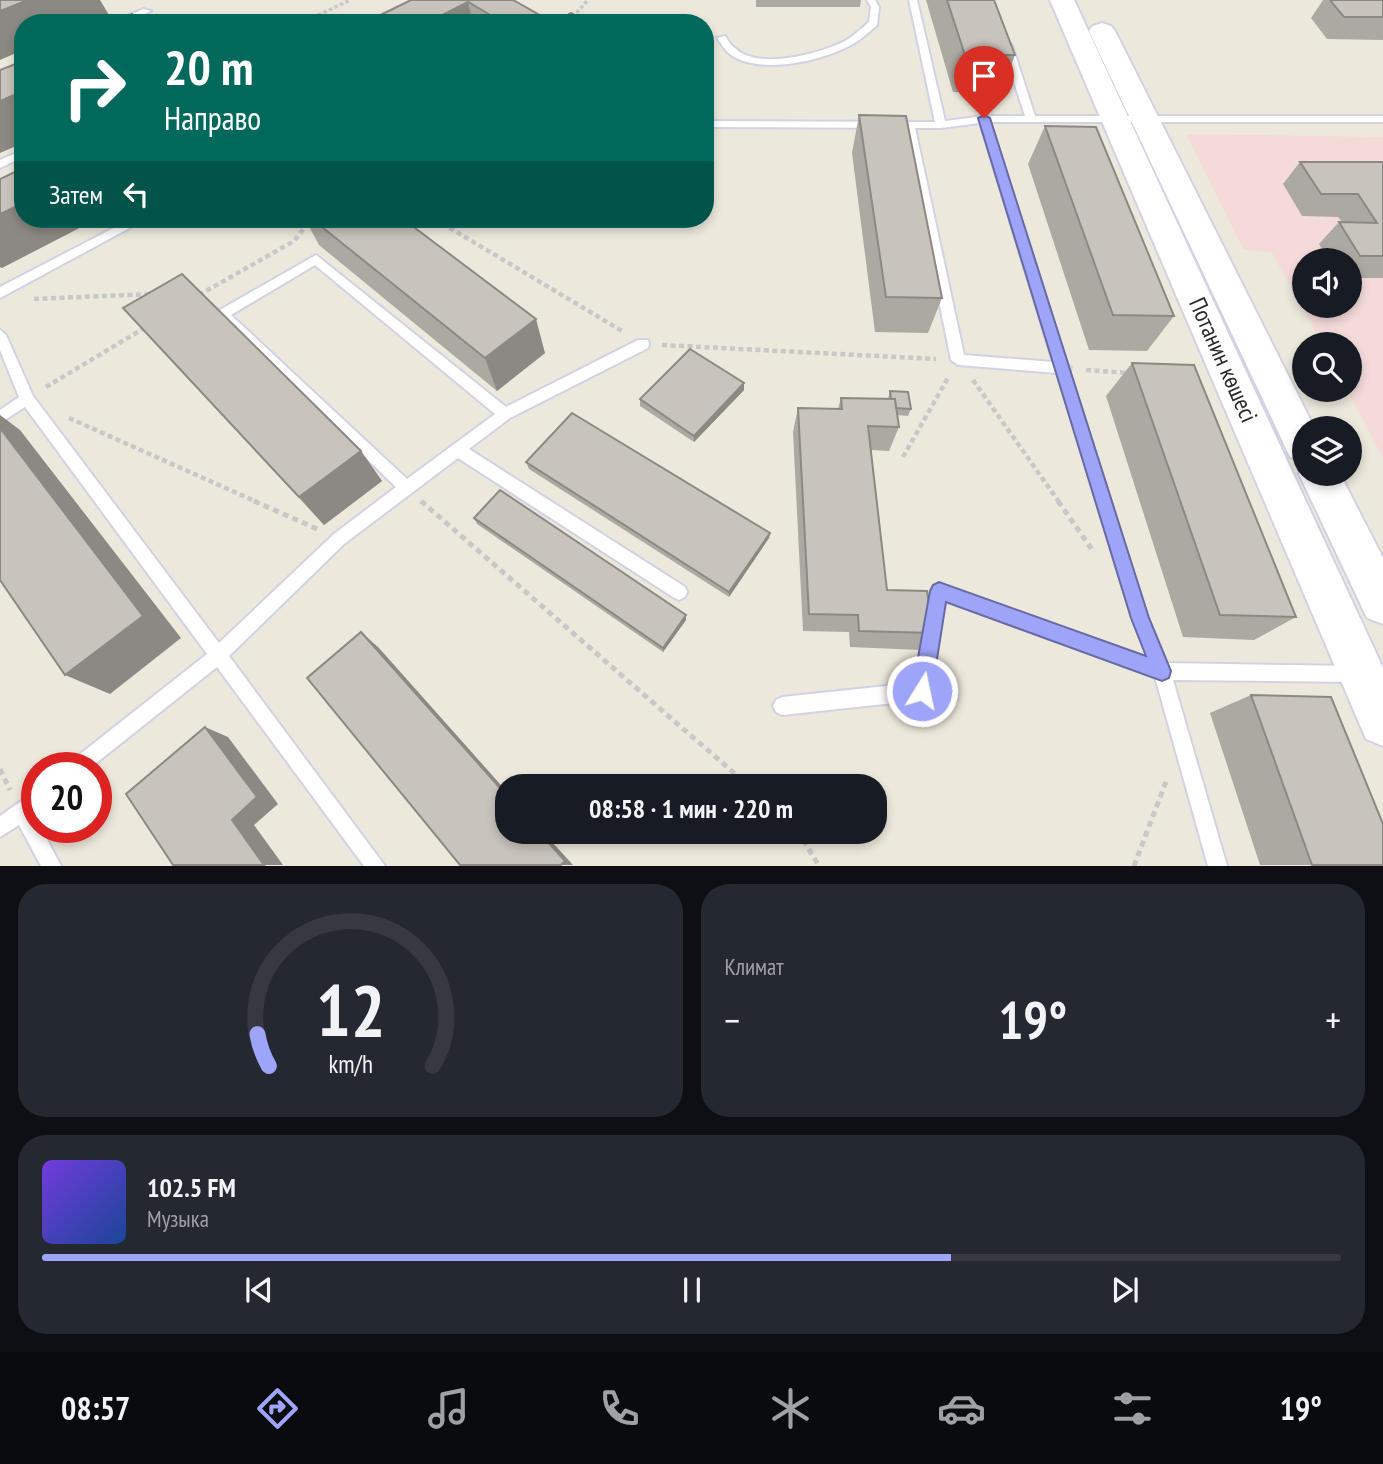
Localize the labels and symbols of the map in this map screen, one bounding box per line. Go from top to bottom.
pin [954,46,1014,118]
street label: Потанин көшесі [1182,292,1265,427]
position arrow [885,654,959,728]
speed limit sign: 20 [21,752,112,843]

